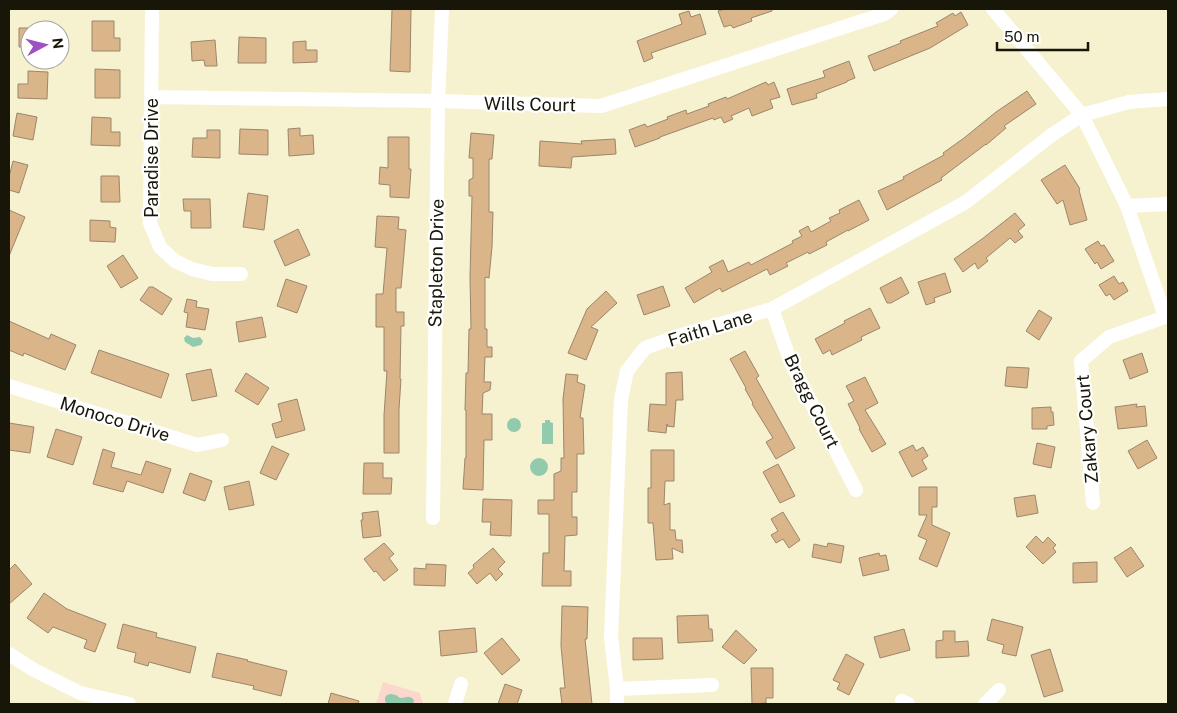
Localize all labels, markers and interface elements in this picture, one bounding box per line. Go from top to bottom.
north arrow [20,20,70,70]
scale bar [997,20,1088,52]
text: 50 m [1004,28,1039,45]
text: N [49,37,67,50]
street label: Wills Court [484,93,576,115]
street label: Paradise Drive [141,98,162,218]
street label: Stapleton Drive [424,198,448,328]
street label: Faith Lane [665,305,755,351]
street label: Bragg Court [780,350,844,452]
street label: Zakary Court [1072,374,1102,484]
street label: Monoco Drive [58,392,172,446]

